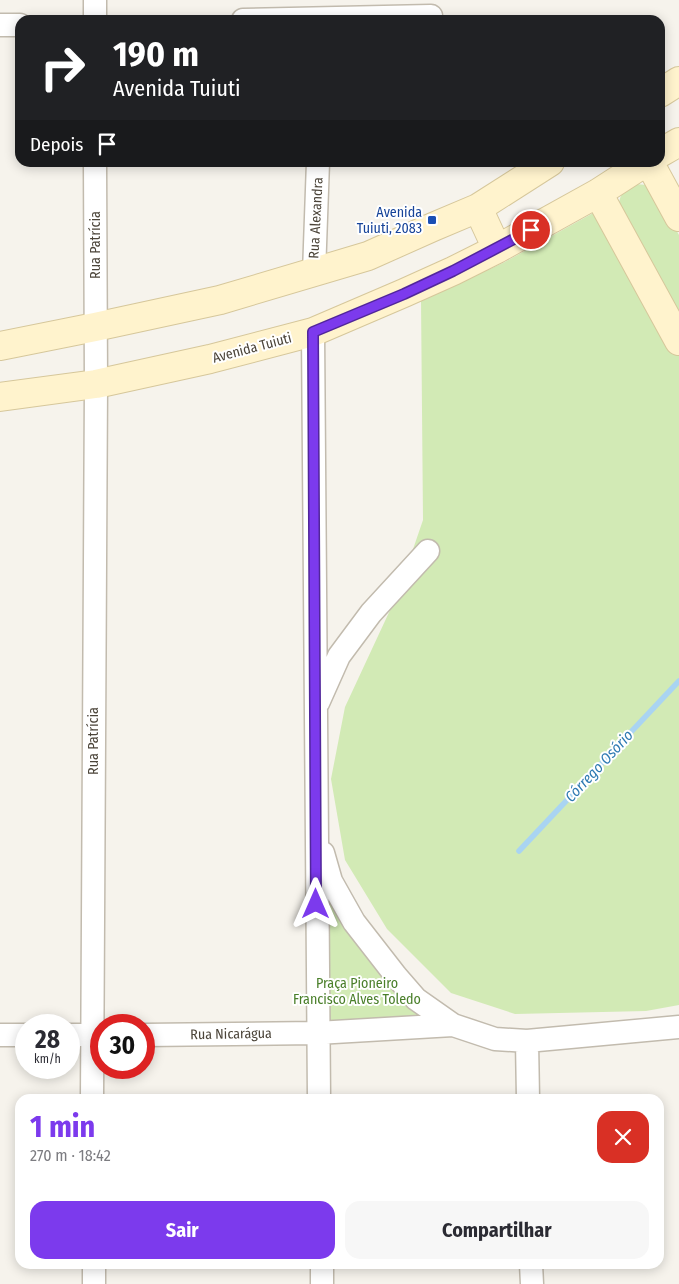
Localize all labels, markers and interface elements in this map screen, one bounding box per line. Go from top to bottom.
text: 190 m [113,33,199,75]
icon: right [30,35,95,100]
text: Avenida Tuiuti [113,75,241,102]
icon: arrive [93,130,121,158]
text: Depois [30,133,83,156]
street label: Rua Alexandra [305,177,327,259]
place label: Avenida Tuiuti, 2083 [357,204,422,237]
pin [510,209,552,251]
street label: Rua Patrícia [87,211,104,279]
marker: Avenida Tuiuti, 2083 [426,214,438,226]
icon: arrive [517,216,545,244]
street label: Avenida Tuiuti [211,329,293,367]
street label: Rua Patrícia [85,707,102,775]
water label: Córrego Osório [561,726,637,806]
position arrow [289,877,341,929]
park label: Praça Pioneiro Francisco Alves Toledo [293,975,421,1008]
speed limit sign: 30 [90,1014,155,1079]
text: 28 [35,1025,60,1055]
street label: Rua Nicarágua [190,1025,272,1043]
text: km/h [34,1052,61,1066]
text: 1 min [30,1109,95,1145]
button: close [597,1111,649,1163]
text: 270 m · 18:42 [30,1146,111,1165]
button: Sair [30,1201,335,1259]
button: Compartilhar [345,1201,649,1259]

